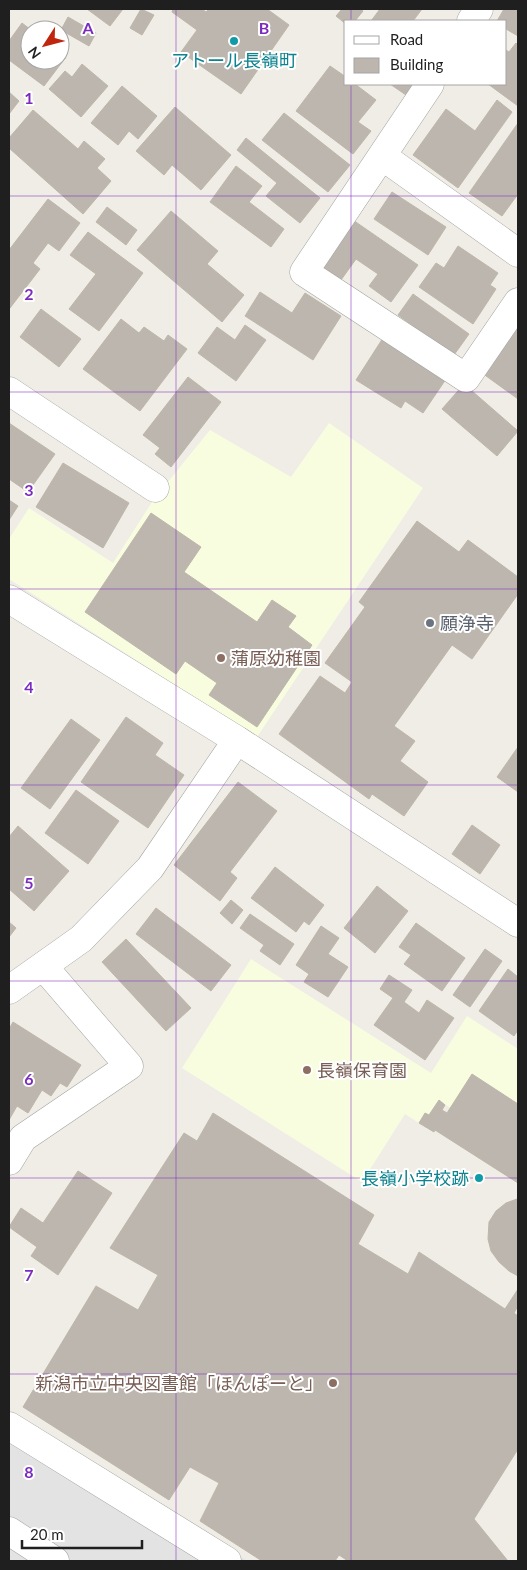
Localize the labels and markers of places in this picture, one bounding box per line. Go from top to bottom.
marker: アトール長嶺町 [228,35,240,47]
place label: アトール長嶺町 [171,49,297,71]
place label: 願浄寺 [440,612,494,634]
marker: 願浄寺 [424,617,436,629]
place label: 蒲原幼稚園 [231,647,321,669]
marker: 蒲原幼稚園 [215,652,227,664]
place label: 長嶺保育園 [317,1059,407,1081]
marker: 長嶺保育園 [301,1064,313,1076]
place label: 長嶺小学校跡 [361,1167,469,1189]
marker: 長嶺小学校跡 [473,1172,485,1184]
place label: 新潟市立中央図書館「ほんぽーと」 [35,1372,323,1394]
marker: 新潟市立中央図書館「ほんぽーと」 [327,1377,339,1389]

